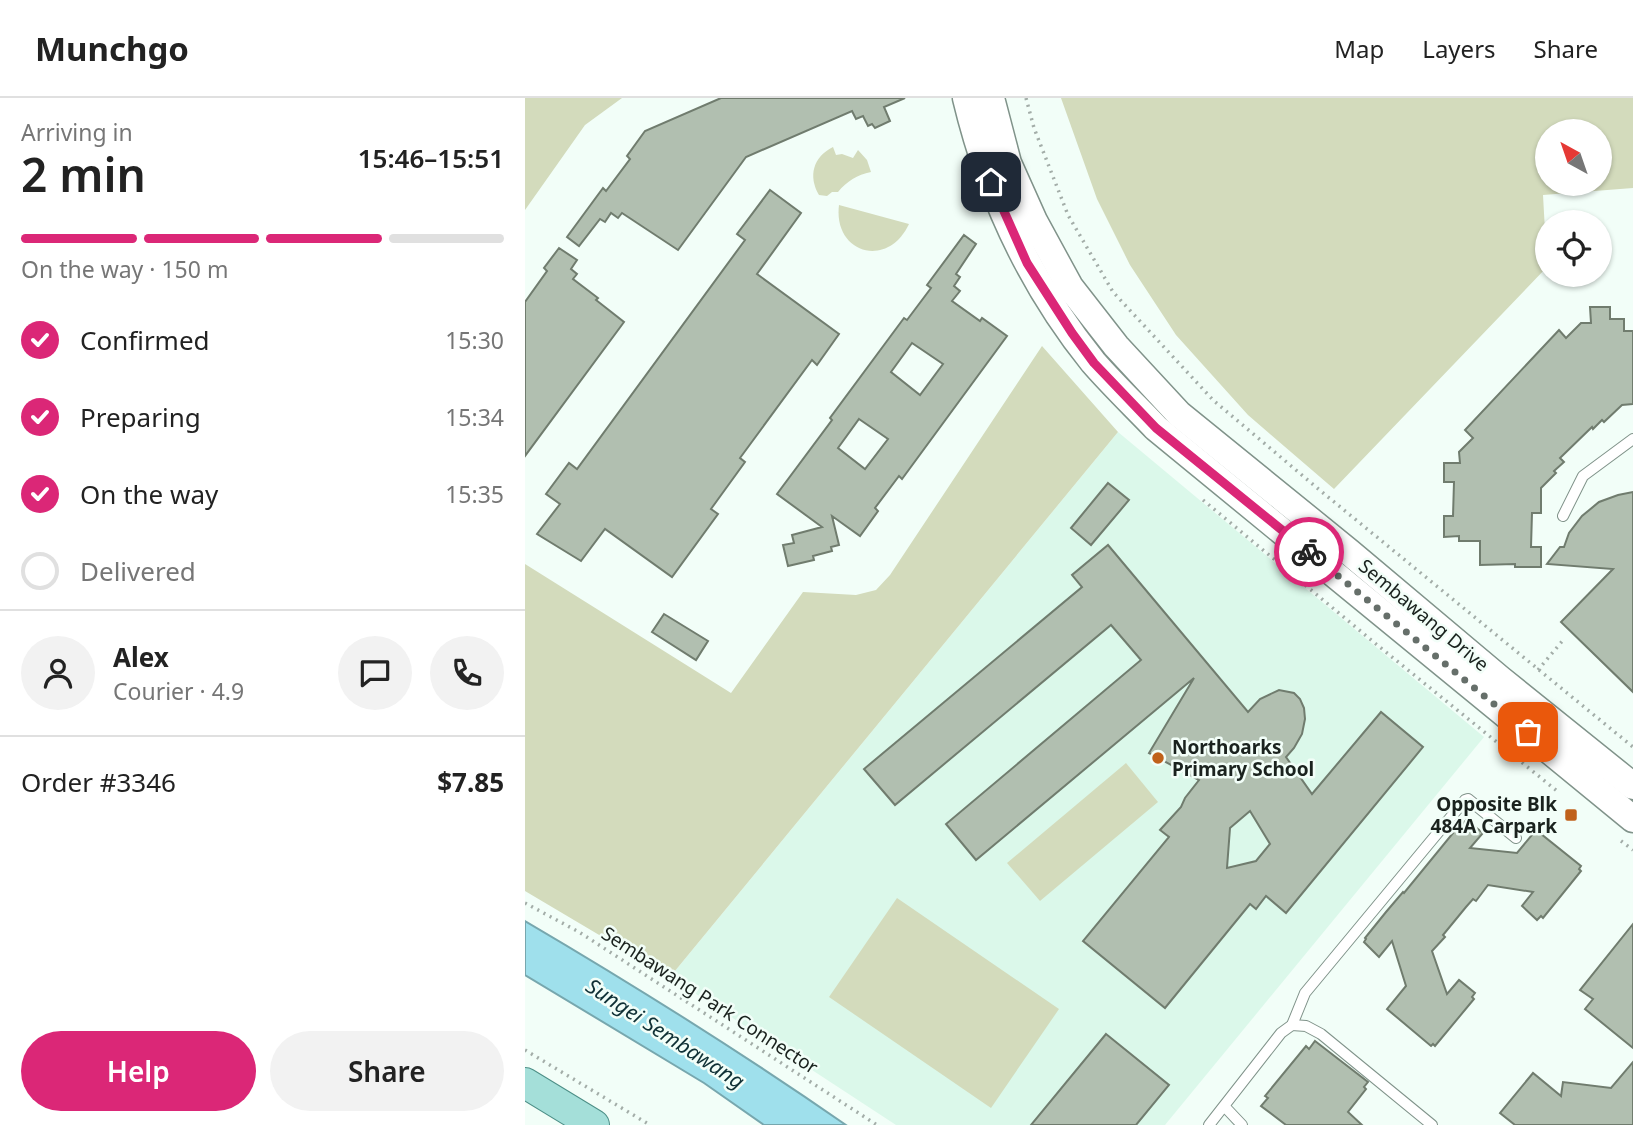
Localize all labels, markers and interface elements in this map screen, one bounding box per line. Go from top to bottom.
text: Munchgo [35,26,189,71]
text: Map [1334,32,1384,65]
text: Layers [1422,32,1496,65]
text: Share [1534,32,1598,65]
text: Arriving in [21,116,133,148]
north arrow [1535,119,1612,196]
map controls [1535,119,1612,287]
text: 15:46–15:51 [358,140,504,176]
text: 2 min [21,143,146,205]
pin [961,152,1021,212]
icon: home [972,163,1010,201]
button: locate [1535,210,1612,287]
text: On the way · 150 m [21,253,228,285]
icon: check [21,321,59,359]
text: Confirmed [80,322,210,358]
text: 15:30 [445,324,504,356]
icon: check [21,398,59,436]
text: Preparing [80,399,201,435]
text: 15:34 [445,401,504,433]
icon: check [21,475,59,513]
text: On the way [80,476,218,512]
text: 15:35 [445,478,504,510]
courier [1274,517,1344,587]
icon: bike [1290,533,1328,571]
text: Delivered [80,553,196,589]
street label: Sembawang Drive [1354,553,1494,677]
button: person [21,636,95,710]
button: chat [338,636,412,710]
button: phone [430,636,504,710]
text: Alex [113,639,169,675]
text: Courier · 4.9 [113,675,244,707]
pin [1498,702,1558,762]
icon: bag [1509,713,1547,751]
place label: Northoarks Primary School [1172,734,1314,782]
marker: Northoarks Primary School [1150,750,1166,766]
text: Order #3346 [21,764,176,800]
text: $7.85 [437,764,504,800]
place label: Opposite Blk 484A Carpark [1431,791,1557,839]
marker: Opposite Blk 484A Carpark [1563,807,1579,823]
street label: Sembawang Park Connector [597,920,823,1080]
water label: Sungei Sembawang [581,971,750,1095]
button: Help [21,1031,256,1111]
button: Share [270,1031,504,1111]

